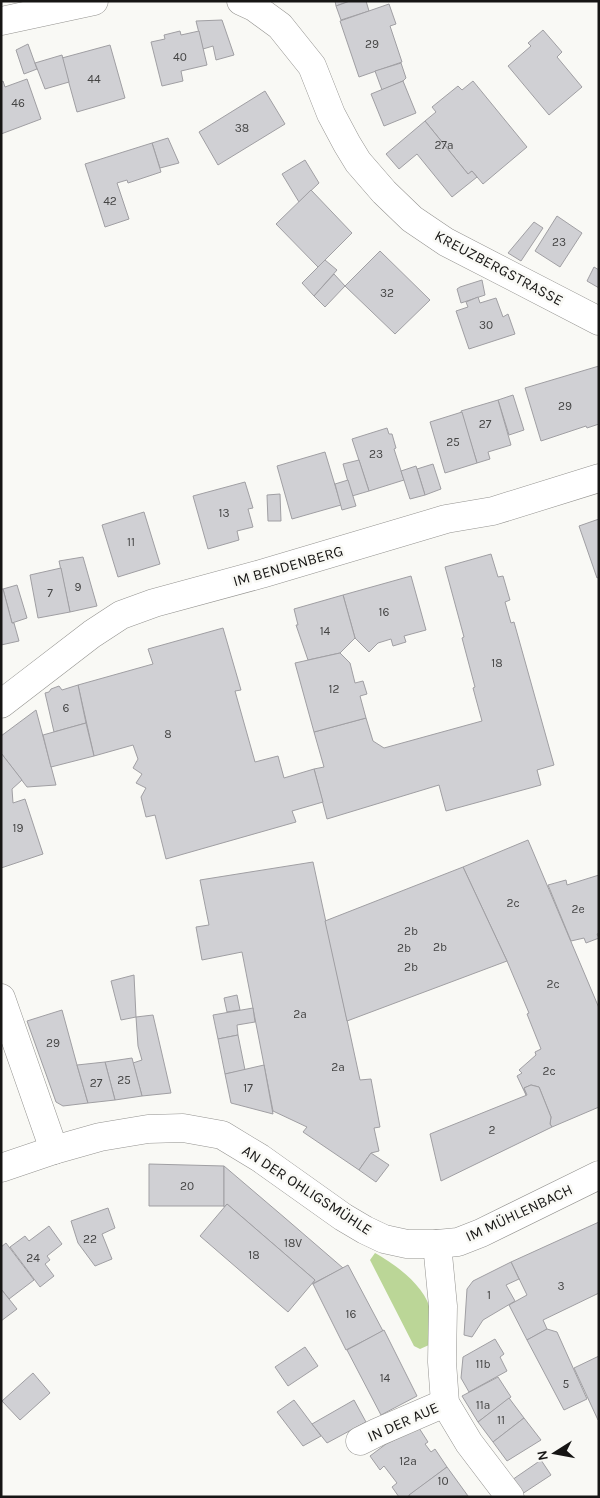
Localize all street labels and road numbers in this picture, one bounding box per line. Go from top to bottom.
street label: KREUZBERGSTRASSE [432,226,566,310]
street label: IM BENDENBERG [231,542,345,590]
street label: AN DER OHLIGSMÜHLE [239,1141,375,1239]
street label: IM MÜHLENBACH [463,1180,575,1246]
street label: IN DER AUE [365,1398,441,1446]

